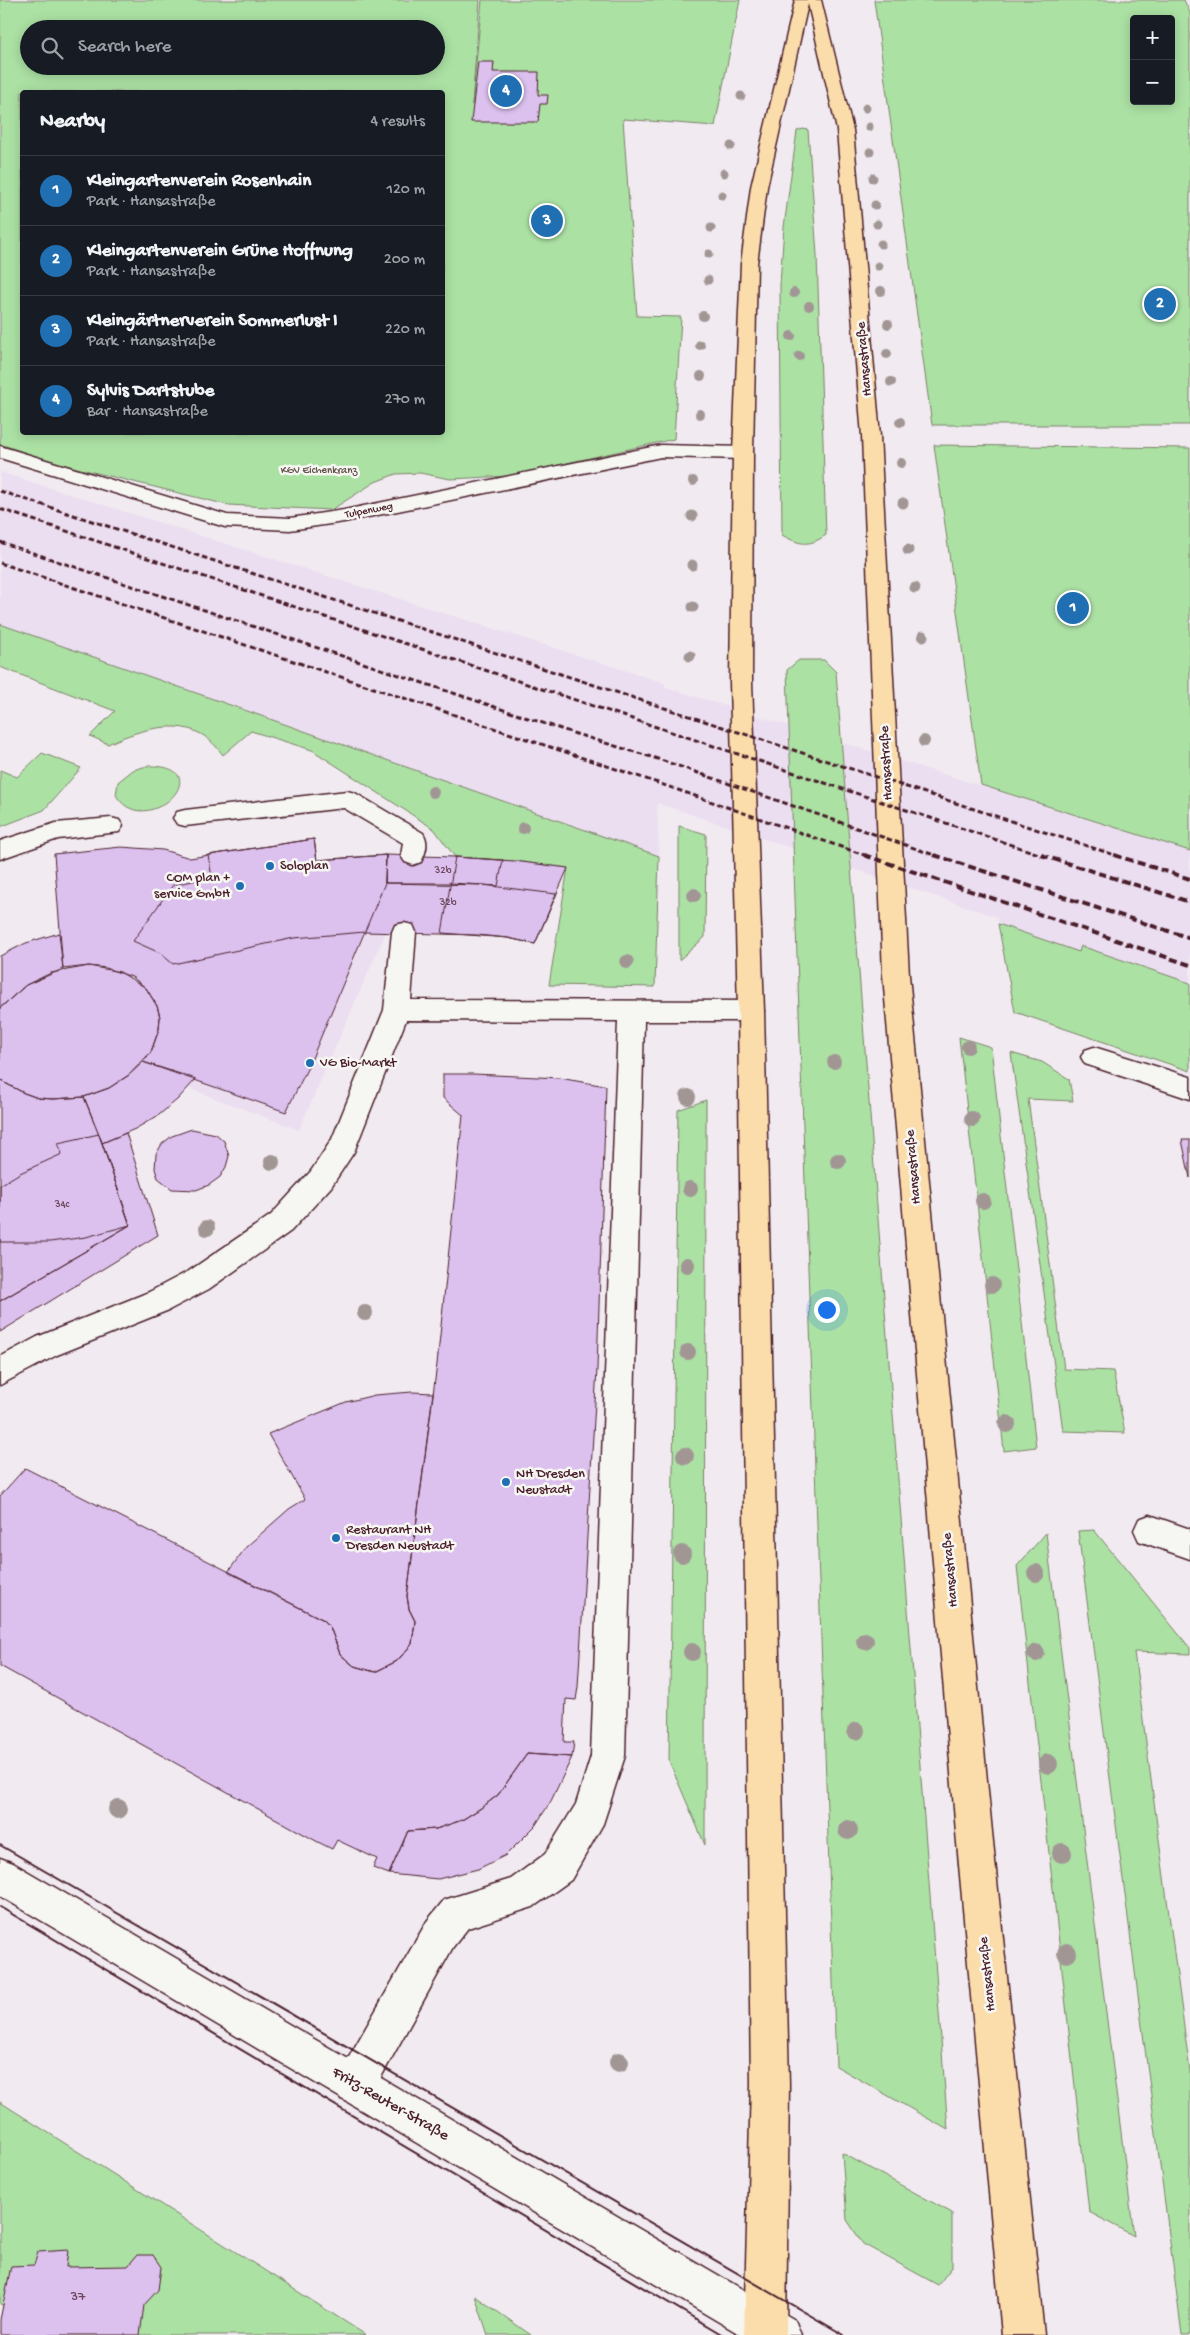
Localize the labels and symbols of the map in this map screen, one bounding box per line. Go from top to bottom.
pin: 4 [490,72,522,110]
pin: 3 [531,202,563,240]
pin: 2 [1144,285,1176,323]
street label: Hansastraße [853,320,877,397]
park label: KGV Eichenkranz [281,465,358,477]
street label: Tulpenweg [343,500,394,522]
pin: 1 [1057,589,1089,627]
street label: Hansastraße [877,725,897,801]
place label: Soloplan [280,858,329,875]
marker: Soloplan [264,860,276,872]
house number: 32b [434,865,452,877]
place label: COM plan + service GmbH [154,870,231,903]
marker: COM plan + service GmbH [234,880,246,892]
house number: 32b [439,897,457,909]
place label: VG Bio-Markt [319,1055,397,1072]
marker: VG Bio-Markt [304,1057,316,1069]
street label: Hansastraße [902,1128,926,1205]
house number: 34c [54,1199,71,1211]
your location [814,1297,840,1323]
place label: NH Dresden Neustadt [516,1466,585,1499]
marker: NH Dresden Neustadt [500,1476,512,1488]
place label: Restaurant NH Dresden Neustadt [345,1522,455,1555]
street label: Hansastraße [939,1531,963,1608]
marker: Restaurant NH Dresden Neustadt [330,1532,342,1544]
street label: Hansastraße [976,1935,1000,2012]
street label: Fritz-Reuter-Straße [327,2063,453,2147]
house number: 37 [70,2289,86,2306]

